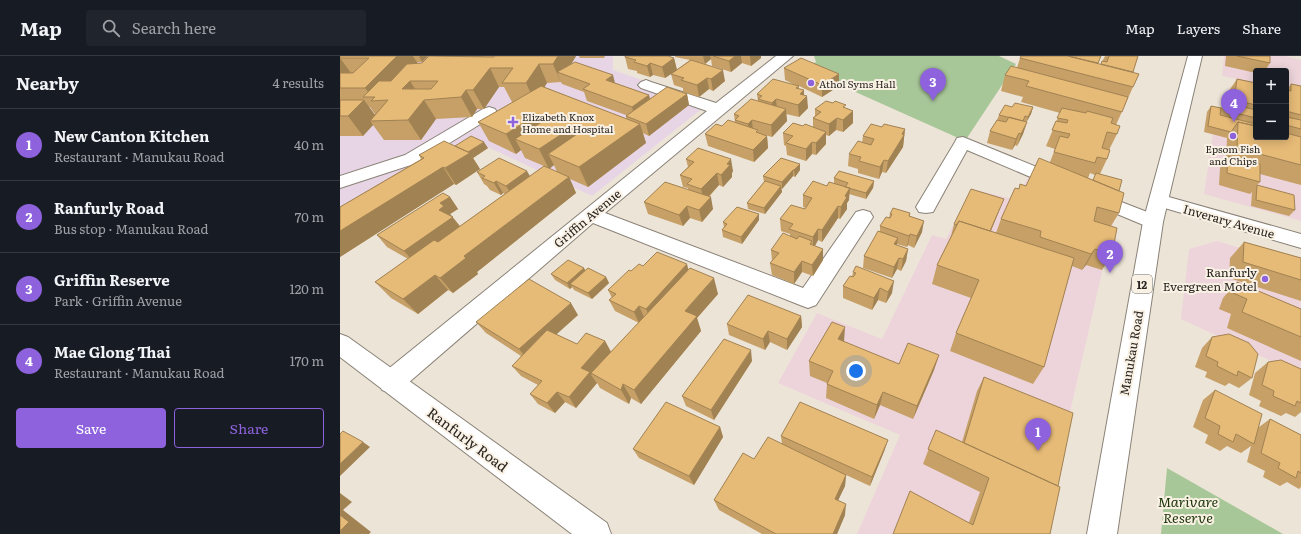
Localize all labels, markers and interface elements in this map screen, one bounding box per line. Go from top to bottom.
search box [86,10,366,46]
text: Map [20,14,62,42]
text: Search here [132,16,216,39]
icon: search [100,17,122,39]
text: Map [1125,18,1155,38]
text: Layers [1177,18,1220,38]
text: Share [1242,18,1281,38]
pin: 3 [920,68,946,101]
map controls [1253,68,1289,140]
button: + [1253,68,1289,104]
text: Nearby [16,70,79,95]
text: 4 results [273,73,324,92]
place label: Athol Syms Hall [819,76,896,91]
marker: Athol Syms Hall [806,78,816,88]
pin: 4 [1221,89,1247,122]
button: − [1253,104,1289,140]
place label: Elizabeth Knox Home and Hospital [522,109,614,136]
marker: Elizabeth Knox Home and Hospital [507,116,519,128]
text: New Canton Kitchen [54,124,209,147]
marker: Epsom Fish and Chips [1228,131,1238,141]
text: 1 [26,135,32,154]
text: 40 m [294,135,324,154]
place label: Epsom Fish and Chips [1206,141,1261,168]
text: Restaurant · Manukau Road [54,147,225,166]
street label: Griffin Avenue [549,184,625,252]
text: Ranfurly Road [54,196,164,219]
street label: Inverary Avenue [1181,199,1277,243]
text: 2 [26,207,32,226]
text: 70 m [295,207,324,226]
text: Bus stop · Manukau Road [54,219,208,238]
pin: 2 [1097,240,1123,273]
place label: Ranfurly Evergreen Motel [1163,263,1257,295]
text: Griffin Reserve [54,268,170,291]
marker: Ranfurly Evergreen Motel [1260,274,1270,284]
road number: 12 [1132,275,1152,293]
text: 3 [25,279,33,298]
text: 120 m [289,279,324,298]
text: Park · Griffin Avenue [54,291,182,310]
street label: Manukau Road [1115,308,1147,397]
text: Mae Glong Thai [54,340,171,363]
text: 4 [25,351,33,370]
text: 170 m [290,351,324,370]
your location [846,361,866,381]
text: Restaurant · Manukau Road [54,363,225,382]
street label: Ranfurly Road [424,402,513,476]
button: Save [16,408,166,448]
button: Share [174,408,324,448]
pin: 1 [1025,418,1051,451]
park label: Marivare Reserve [1158,491,1218,527]

